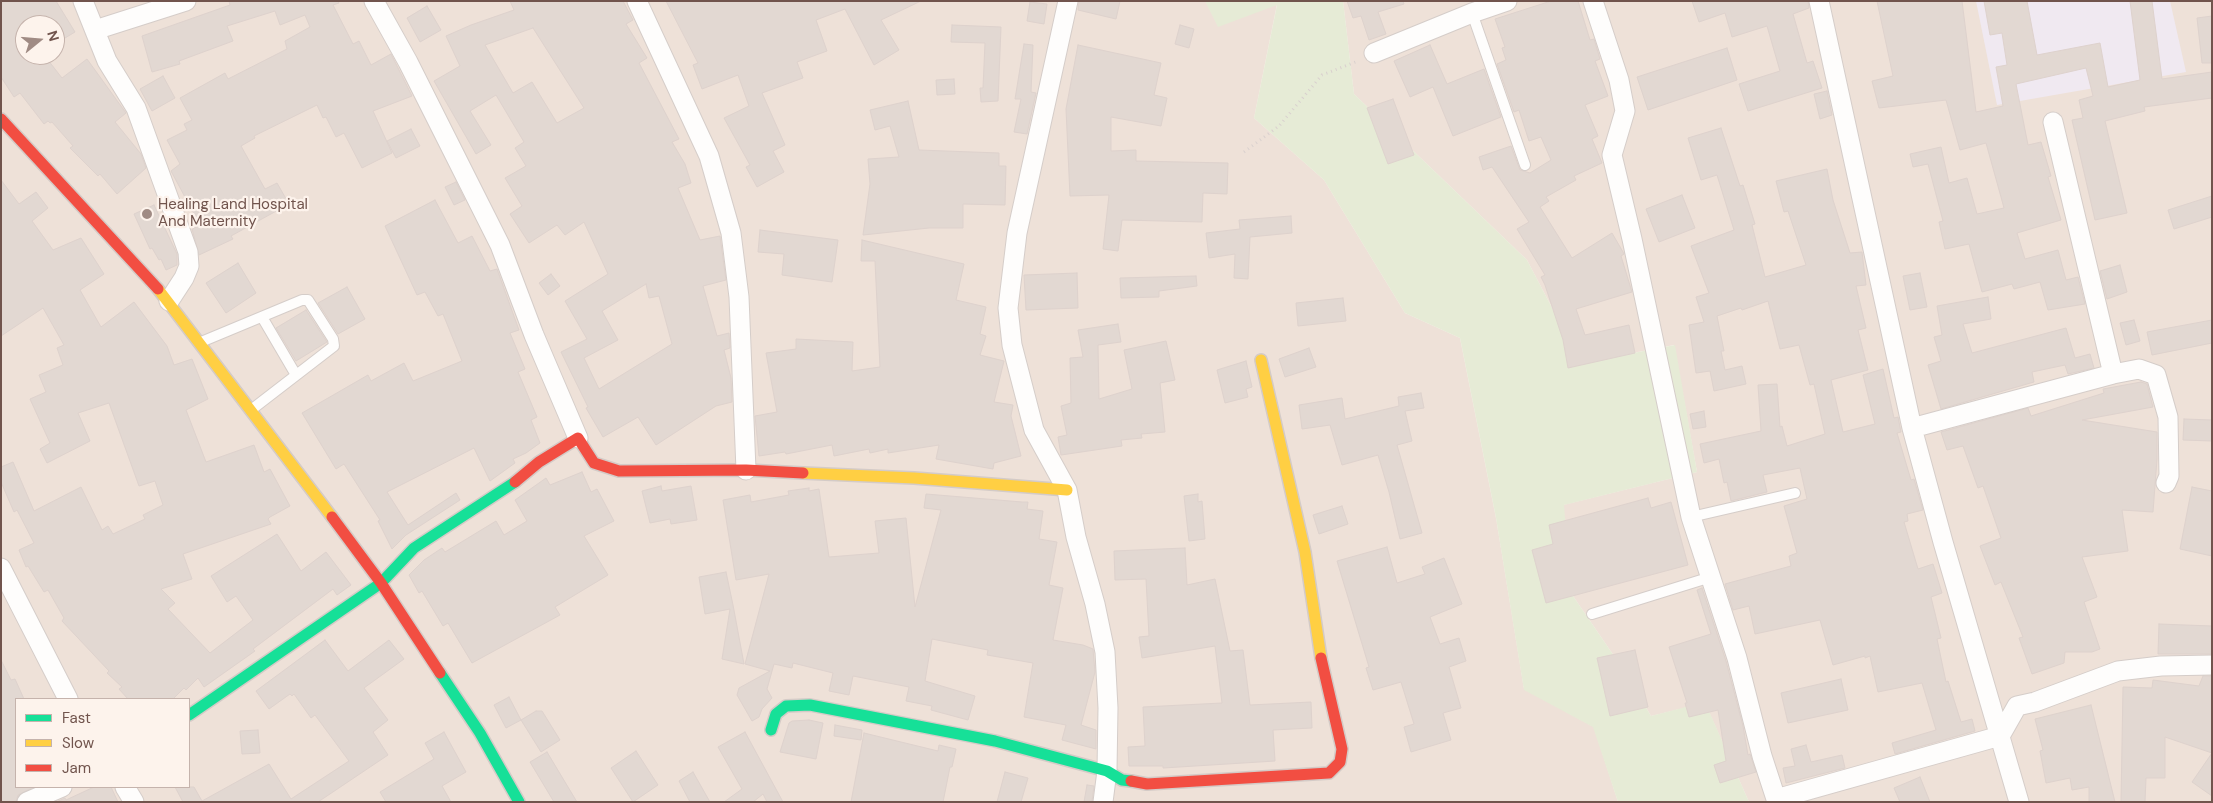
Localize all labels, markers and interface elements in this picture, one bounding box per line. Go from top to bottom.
north arrow [15,15,65,65]
text: N [43,28,63,43]
place label: Healing Land Hospital And Maternity [158,196,308,231]
marker: Healing Land Hospital And Maternity [140,207,154,221]
legend [15,698,190,788]
text: Fast [62,708,91,728]
text: Slow [62,733,94,753]
text: Jam [62,758,91,778]

